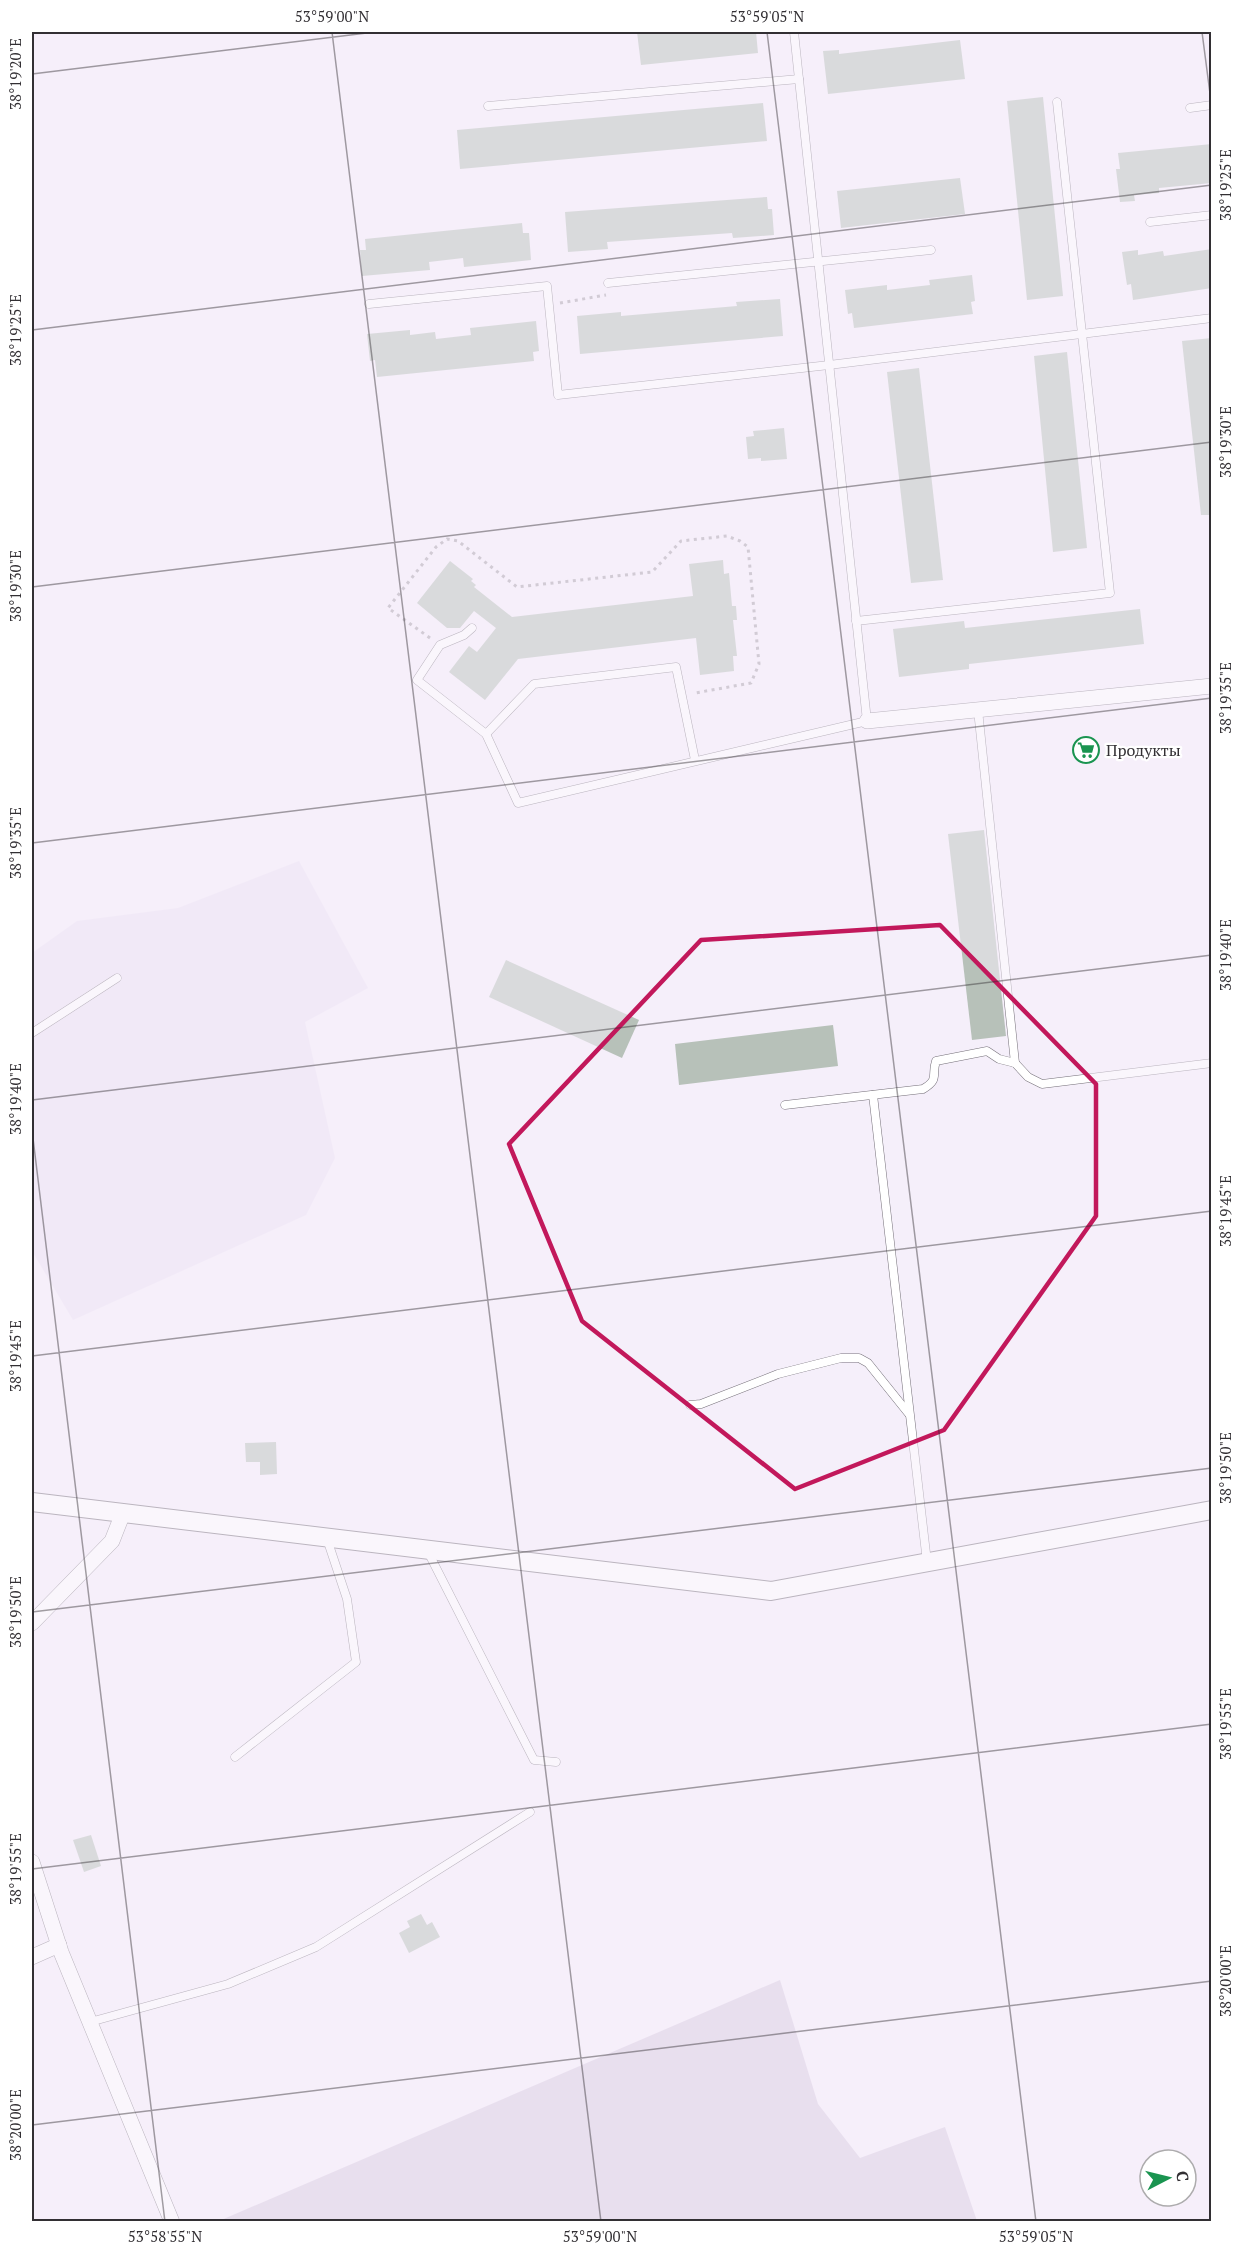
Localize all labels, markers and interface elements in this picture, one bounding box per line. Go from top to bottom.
text: 53°59'00"N [295,6,369,26]
text: 53°59'05"N [730,6,804,26]
text: 38°19'20"E [5,38,25,110]
text: 38°19'25"E [1215,149,1235,221]
text: 38°19'25"E [5,294,25,366]
text: 38°19'30"E [1215,406,1235,478]
text: 38°19'30"E [5,550,25,622]
text: 38°19'35"E [1215,662,1235,734]
supermarket icon: Продукты [1071,735,1101,765]
place label: Продукты [1106,739,1181,761]
text: 38°19'35"E [5,807,25,879]
text: 38°19'40"E [1215,919,1235,991]
text: 38°19'40"E [5,1063,25,1135]
text: 38°19'45"E [1215,1175,1235,1247]
text: 38°19'45"E [5,1320,25,1392]
text: 38°19'50"E [1215,1432,1235,1504]
text: 38°19'50"E [5,1576,25,1648]
text: 38°19'55"E [1215,1688,1235,1760]
text: 38°19'55"E [5,1833,25,1905]
text: 38°20'00"E [1215,1945,1235,2017]
text: 38°20'00"E [5,2089,25,2161]
north arrow [1138,2148,1198,2208]
text: С [1171,2170,1194,2183]
text: 53°58'55"N [128,2226,202,2246]
text: 53°59'00"N [563,2226,637,2246]
text: 53°59'05"N [999,2226,1073,2246]

